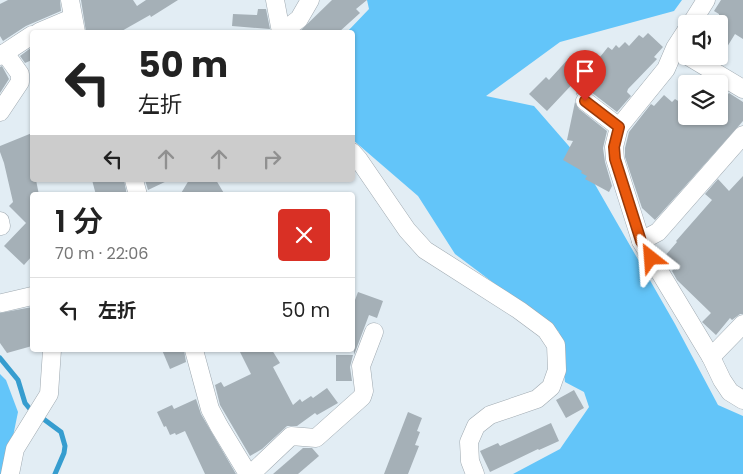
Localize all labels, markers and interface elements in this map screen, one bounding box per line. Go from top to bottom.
map controls [678,15,728,125]
button: sound [678,15,728,65]
text: 50 m [138,40,228,89]
icon: left [55,50,120,115]
pin [564,50,606,101]
icon: arrive [571,57,599,85]
button: layers [678,75,728,125]
text: 左折 [138,89,182,120]
icon: left [99,145,127,173]
icon: ahead [152,145,180,173]
icon: ahead [205,145,233,173]
icon: right [258,145,286,173]
text: 1 分 [55,200,103,243]
button: close [278,209,330,261]
position arrow [624,231,676,283]
text: 70 m · 22:06 [55,242,149,265]
icon: left [55,296,83,324]
text: 左折 [98,297,136,324]
text: 50 m [281,297,330,324]

